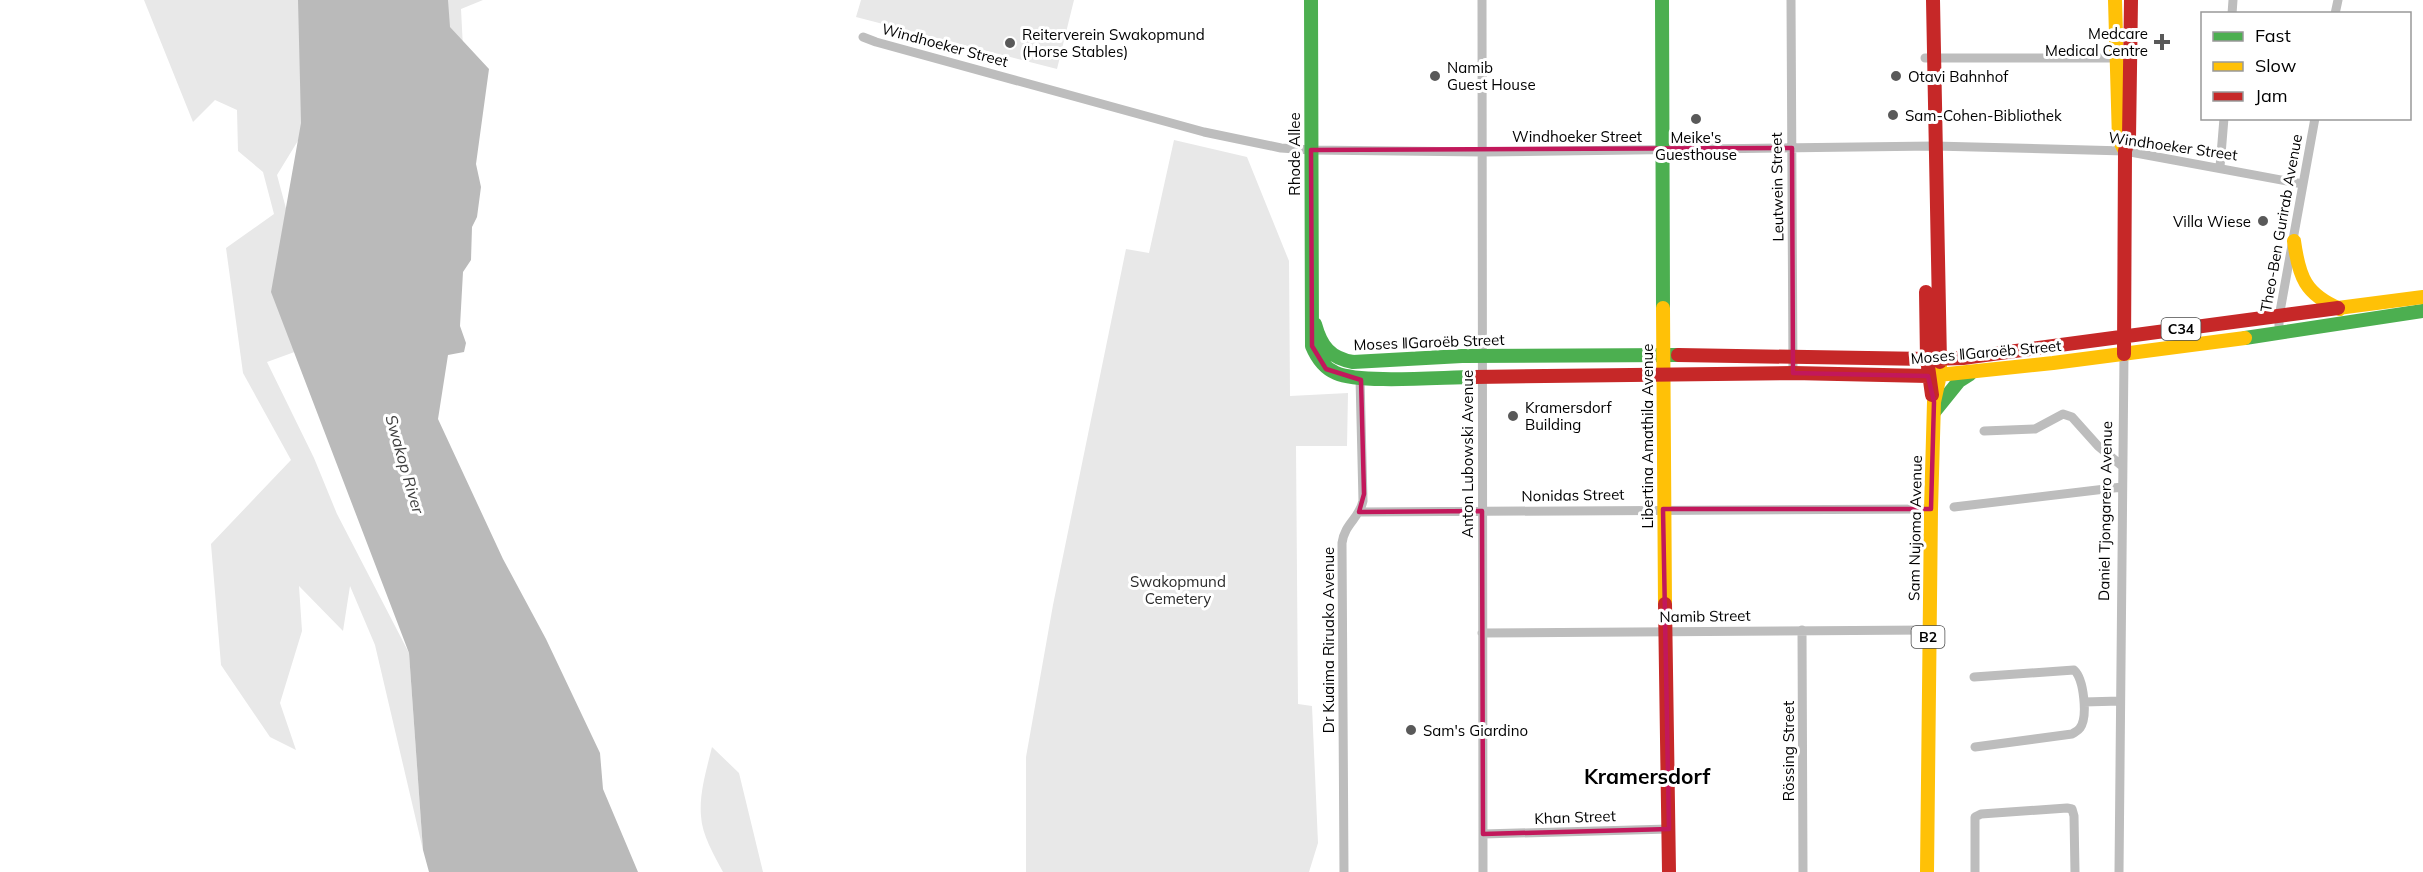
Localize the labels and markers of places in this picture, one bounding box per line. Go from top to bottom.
place label: Medcare Medical Centre [2045,24,2148,60]
place label: Reiterverein Swakopmund (Horse Stables) [1022,25,1205,61]
marker: Medcare Medical Centre [2153,33,2171,51]
marker: Reiterverein Swakopmund (Horse Stables) [1003,36,1017,50]
place label: Namib Guest House [1447,58,1536,94]
place label: Otavi Bahnhof [1908,67,2009,86]
marker: Namib Guest House [1428,69,1442,83]
marker: Otavi Bahnhof [1889,69,1903,83]
place label: Sam-Cohen-Bibliothek [1905,106,2062,125]
marker: Sam-Cohen-Bibliothek [1886,108,1900,122]
marker: Meike's Guesthouse [1689,112,1703,126]
place label: Meike's Guesthouse [1655,128,1737,164]
place label: Villa Wiese [2173,212,2251,231]
marker: Villa Wiese [2256,214,2270,228]
place label: Kramersdorf Building [1525,398,1612,434]
marker: Kramersdorf Building [1506,409,1520,423]
place label: Sam's Giardino [1423,721,1528,740]
marker: Sam's Giardino [1404,723,1418,737]

